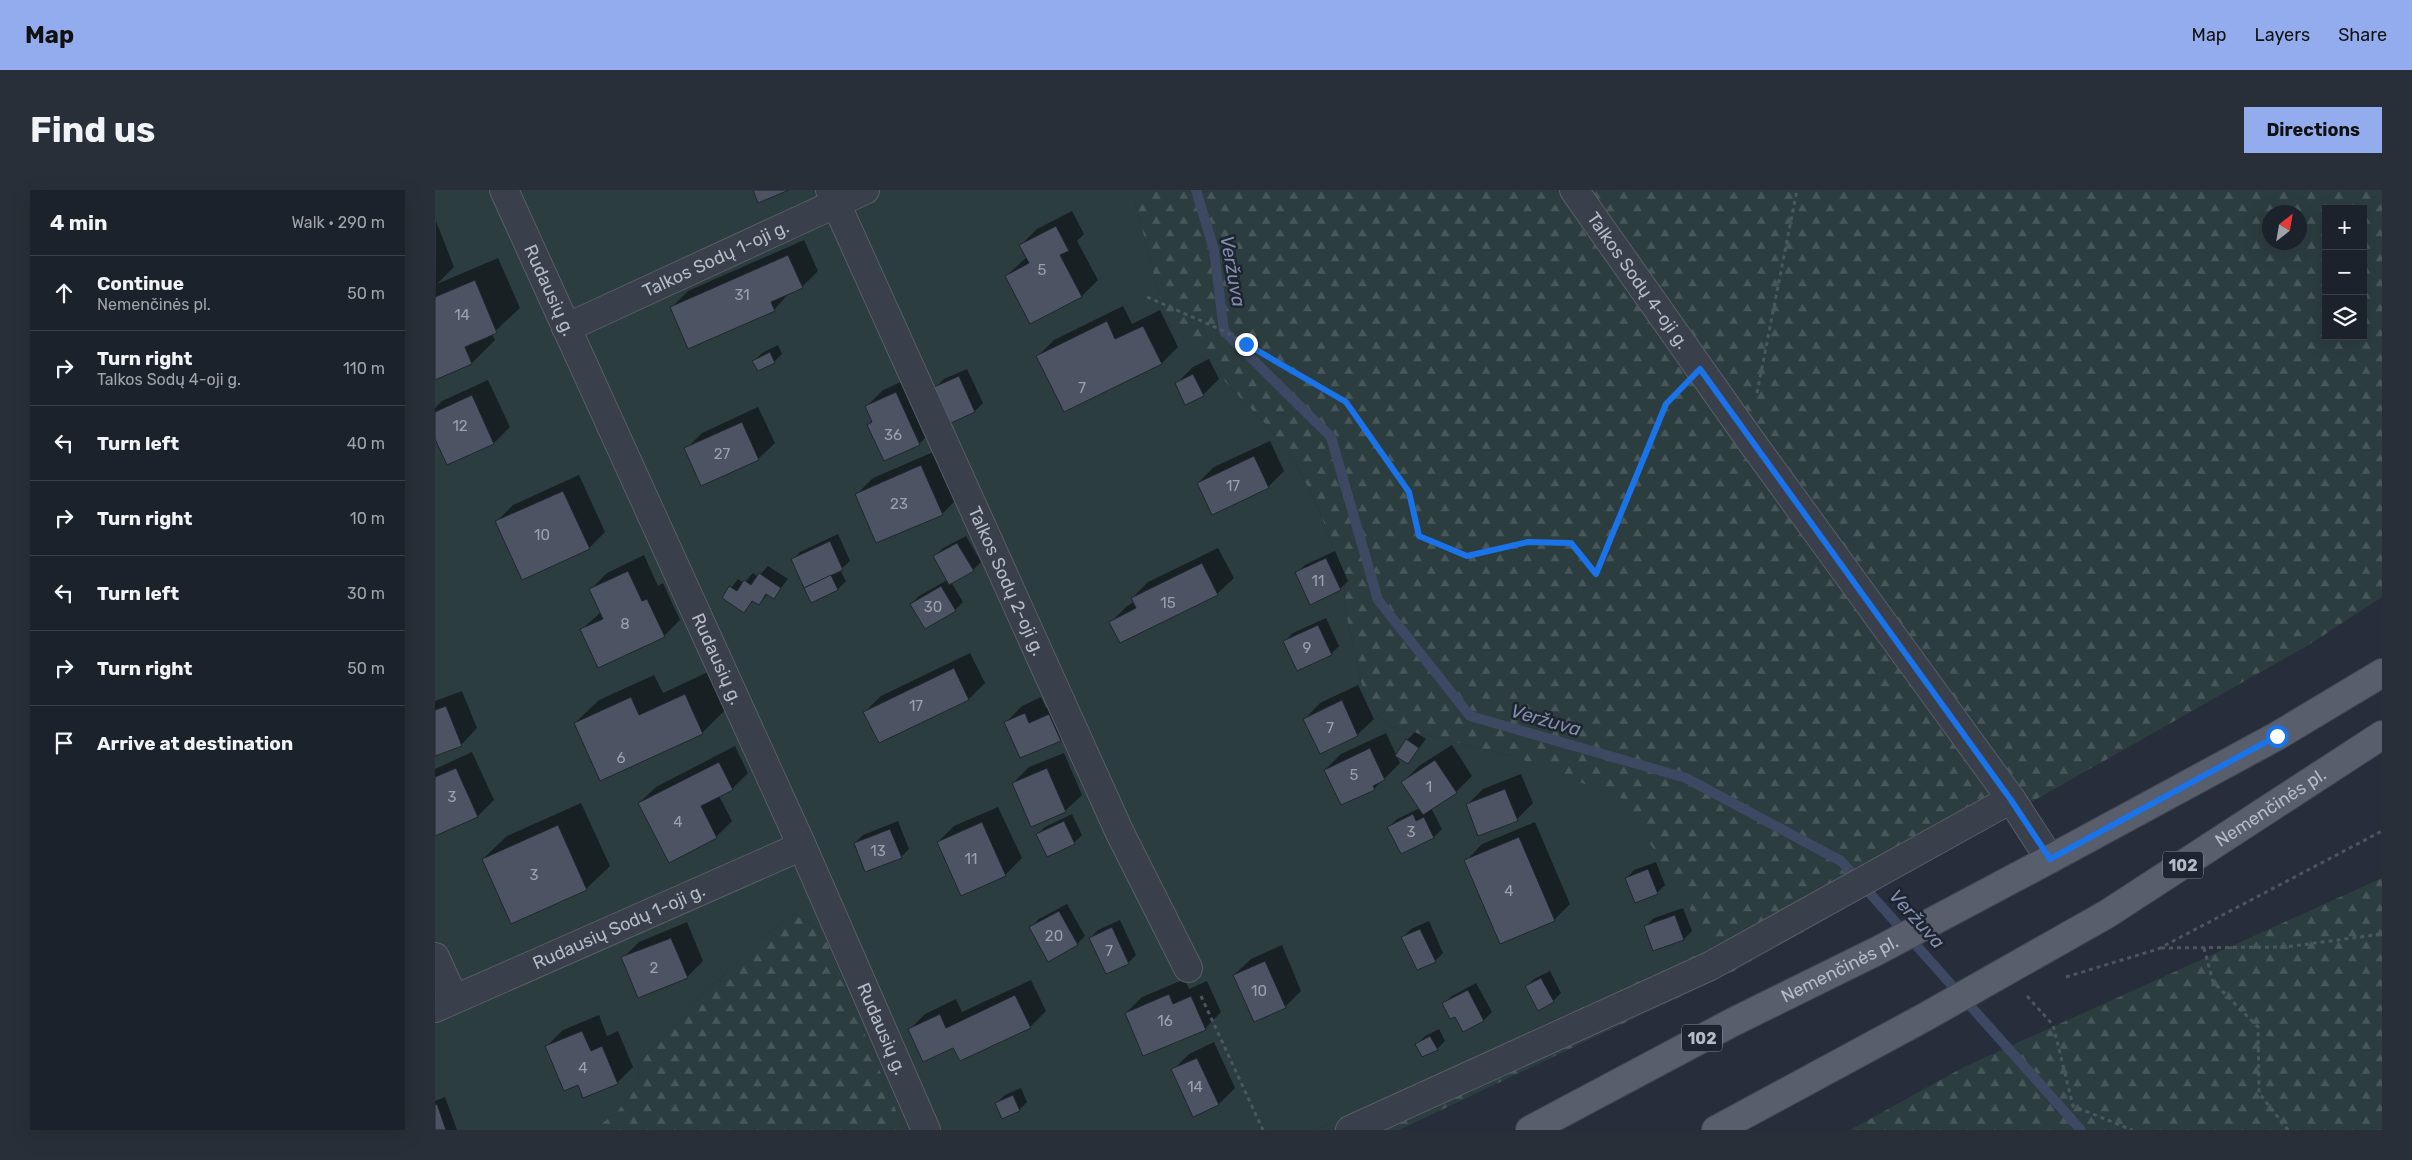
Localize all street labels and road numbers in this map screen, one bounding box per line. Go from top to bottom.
street label: Talkos Sodų 4-oji g. [1582,208,1694,353]
street label: Talkos Sodų 1-oji g. [639,216,793,302]
street label: Rudausių g. [519,241,580,339]
street label: Talkos Sodų 2-oji g. [963,503,1050,659]
street label: Rudausių g. [687,610,747,708]
street label: Nemenčinės pl. [2211,763,2330,852]
road number: 102 [2163,852,2203,878]
street label: Rudausių Sodų 1-oji g. [529,879,708,974]
street label: Nemenčinės pl. [1777,931,1902,1008]
street label: Rudausių g. [852,979,912,1078]
road number: 102 [1682,1024,1722,1051]

